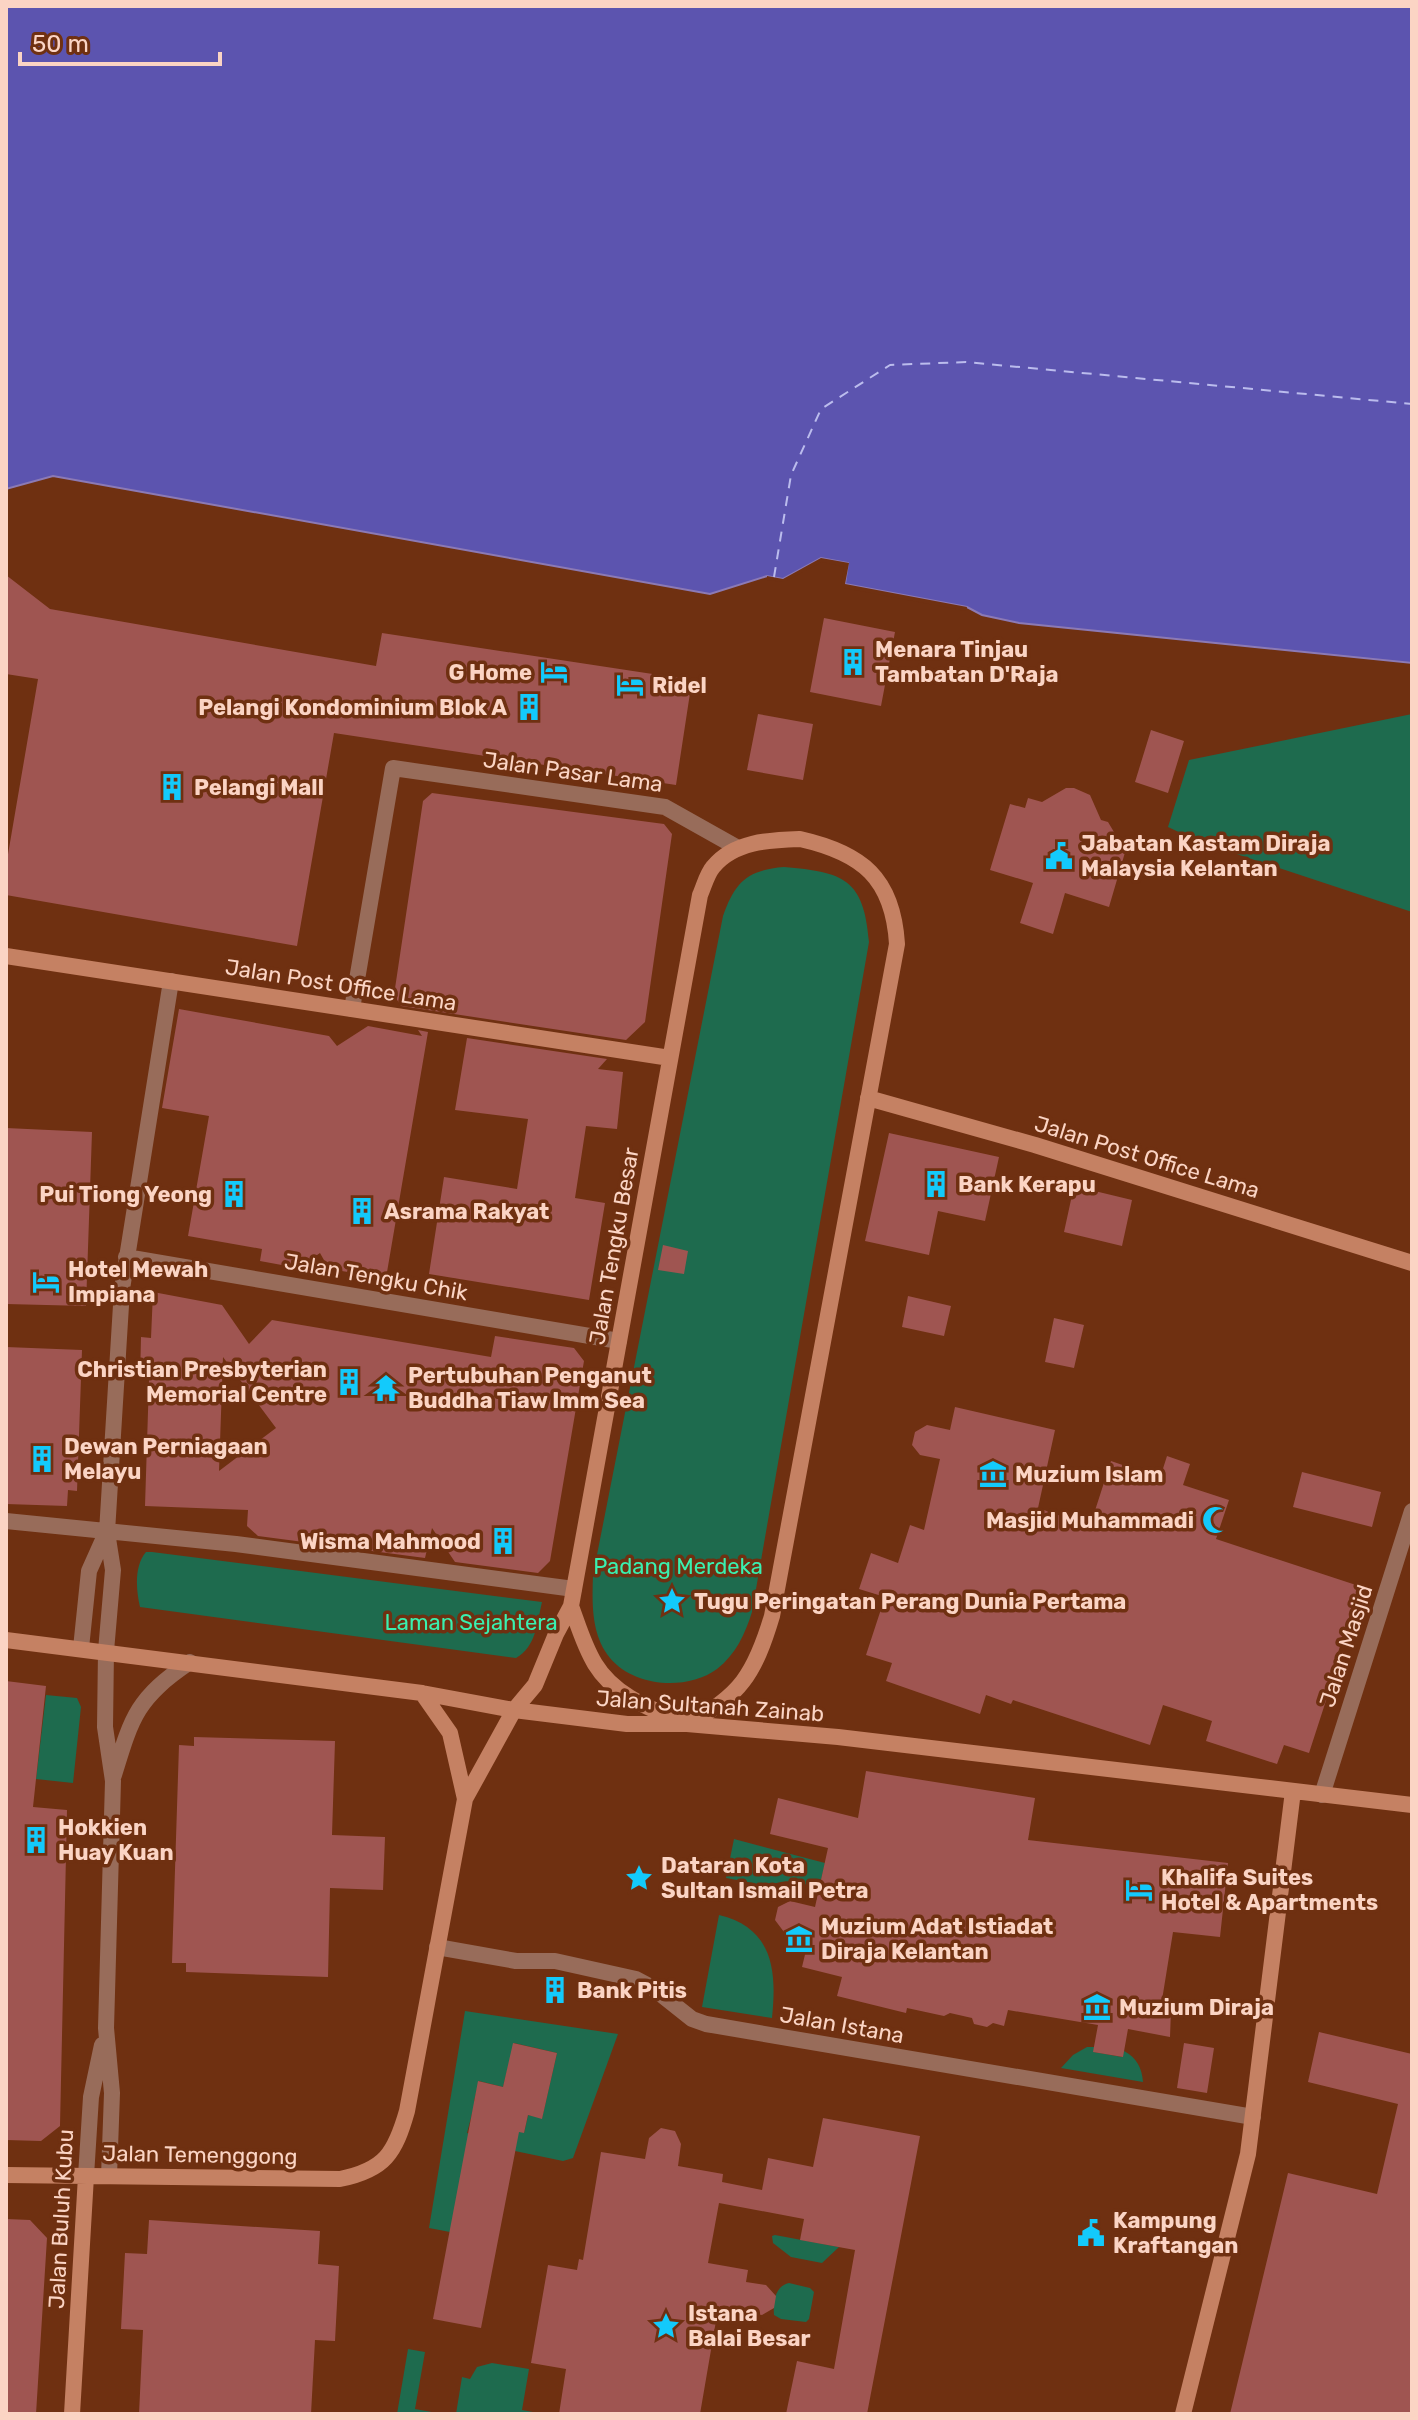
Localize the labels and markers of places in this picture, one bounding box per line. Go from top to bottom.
place label: Menara Tinjau Tambatan D'Raja [875,636,1059,688]
building icon: Menara Tinjau Tambatan D'Raja [838,647,868,677]
hotel icon: G Home [539,657,569,687]
place label: G Home [448,659,532,686]
hotel icon: Ridel [615,670,645,700]
place label: Ridel [652,672,707,699]
building icon: Pelangi Kondominium Blok A [514,692,544,722]
place label: Pelangi Kondominium Blok A [198,694,507,721]
building icon: Pelangi Mall [157,772,187,802]
place label: Pelangi Mall [194,774,324,801]
place label: Jabatan Kastam Diraja Malaysia Kelantan [1081,830,1330,882]
public building icon: Jabatan Kastam Diraja Malaysia Kelantan [1044,841,1074,871]
building icon: Bank Kerapu [921,1169,951,1199]
place label: Bank Kerapu [958,1171,1096,1198]
building icon: Pui Tiong Yeong [219,1179,249,1209]
place label: Pui Tiong Yeong [39,1181,212,1208]
building icon: Asrama Rakyat [347,1196,377,1226]
place label: Asrama Rakyat [384,1198,549,1225]
place label: Hotel Mewah Impiana [68,1256,208,1308]
hotel icon: Hotel Mewah Impiana [31,1267,61,1297]
place label: Christian Presbyterian Memorial Centre [77,1356,327,1408]
place label: Pertubuhan Penganut Buddha Tiaw Imm Sea [408,1362,652,1414]
building icon: Christian Presbyterian Memorial Centre [334,1367,364,1397]
temple icon: Pertubuhan Penganut Buddha Tiaw Imm Sea [371,1373,401,1403]
place label: Dewan Perniagaan Melayu [64,1433,268,1485]
building icon: Dewan Perniagaan Melayu [27,1444,57,1474]
museum icon: Muzium Islam [978,1459,1008,1489]
place label: Muzium Islam [1015,1461,1163,1488]
mosque icon: Masjid Muhammadi [1201,1505,1231,1535]
place label: Masjid Muhammadi [986,1507,1194,1534]
building icon: Wisma Mahmood [488,1526,518,1556]
place label: Wisma Mahmood [300,1528,481,1555]
place icon: Tugu Peringatan Perang Dunia Pertama [657,1586,687,1616]
place label: Tugu Peringatan Perang Dunia Pertama [694,1588,1126,1615]
place label: Hokkien Huay Kuan [58,1814,174,1866]
building icon: Hokkien Huay Kuan [21,1825,51,1855]
place label: Dataran Kota Sultan Ismail Petra [661,1852,869,1904]
place icon: Dataran Kota Sultan Ismail Petra [624,1863,654,1893]
place label: Khalifa Suites Hotel & Apartments [1161,1864,1378,1916]
hotel icon: Khalifa Suites Hotel & Apartments [1124,1875,1154,1905]
place label: Muzium Adat Istiadat Diraja Kelantan [821,1913,1053,1965]
museum icon: Muzium Adat Istiadat Diraja Kelantan [784,1924,814,1954]
building icon: Bank Pitis [540,1975,570,2005]
place label: Bank Pitis [577,1977,687,2004]
museum icon: Muzium Diraja [1082,1992,1112,2022]
place label: Muzium Diraja [1119,1994,1274,2021]
place label: Kampung Kraftangan [1113,2207,1239,2259]
public building icon: Kampung Kraftangan [1076,2218,1106,2248]
place label: Istana Balai Besar [688,2300,810,2352]
place icon: Istana Balai Besar [651,2311,681,2341]

